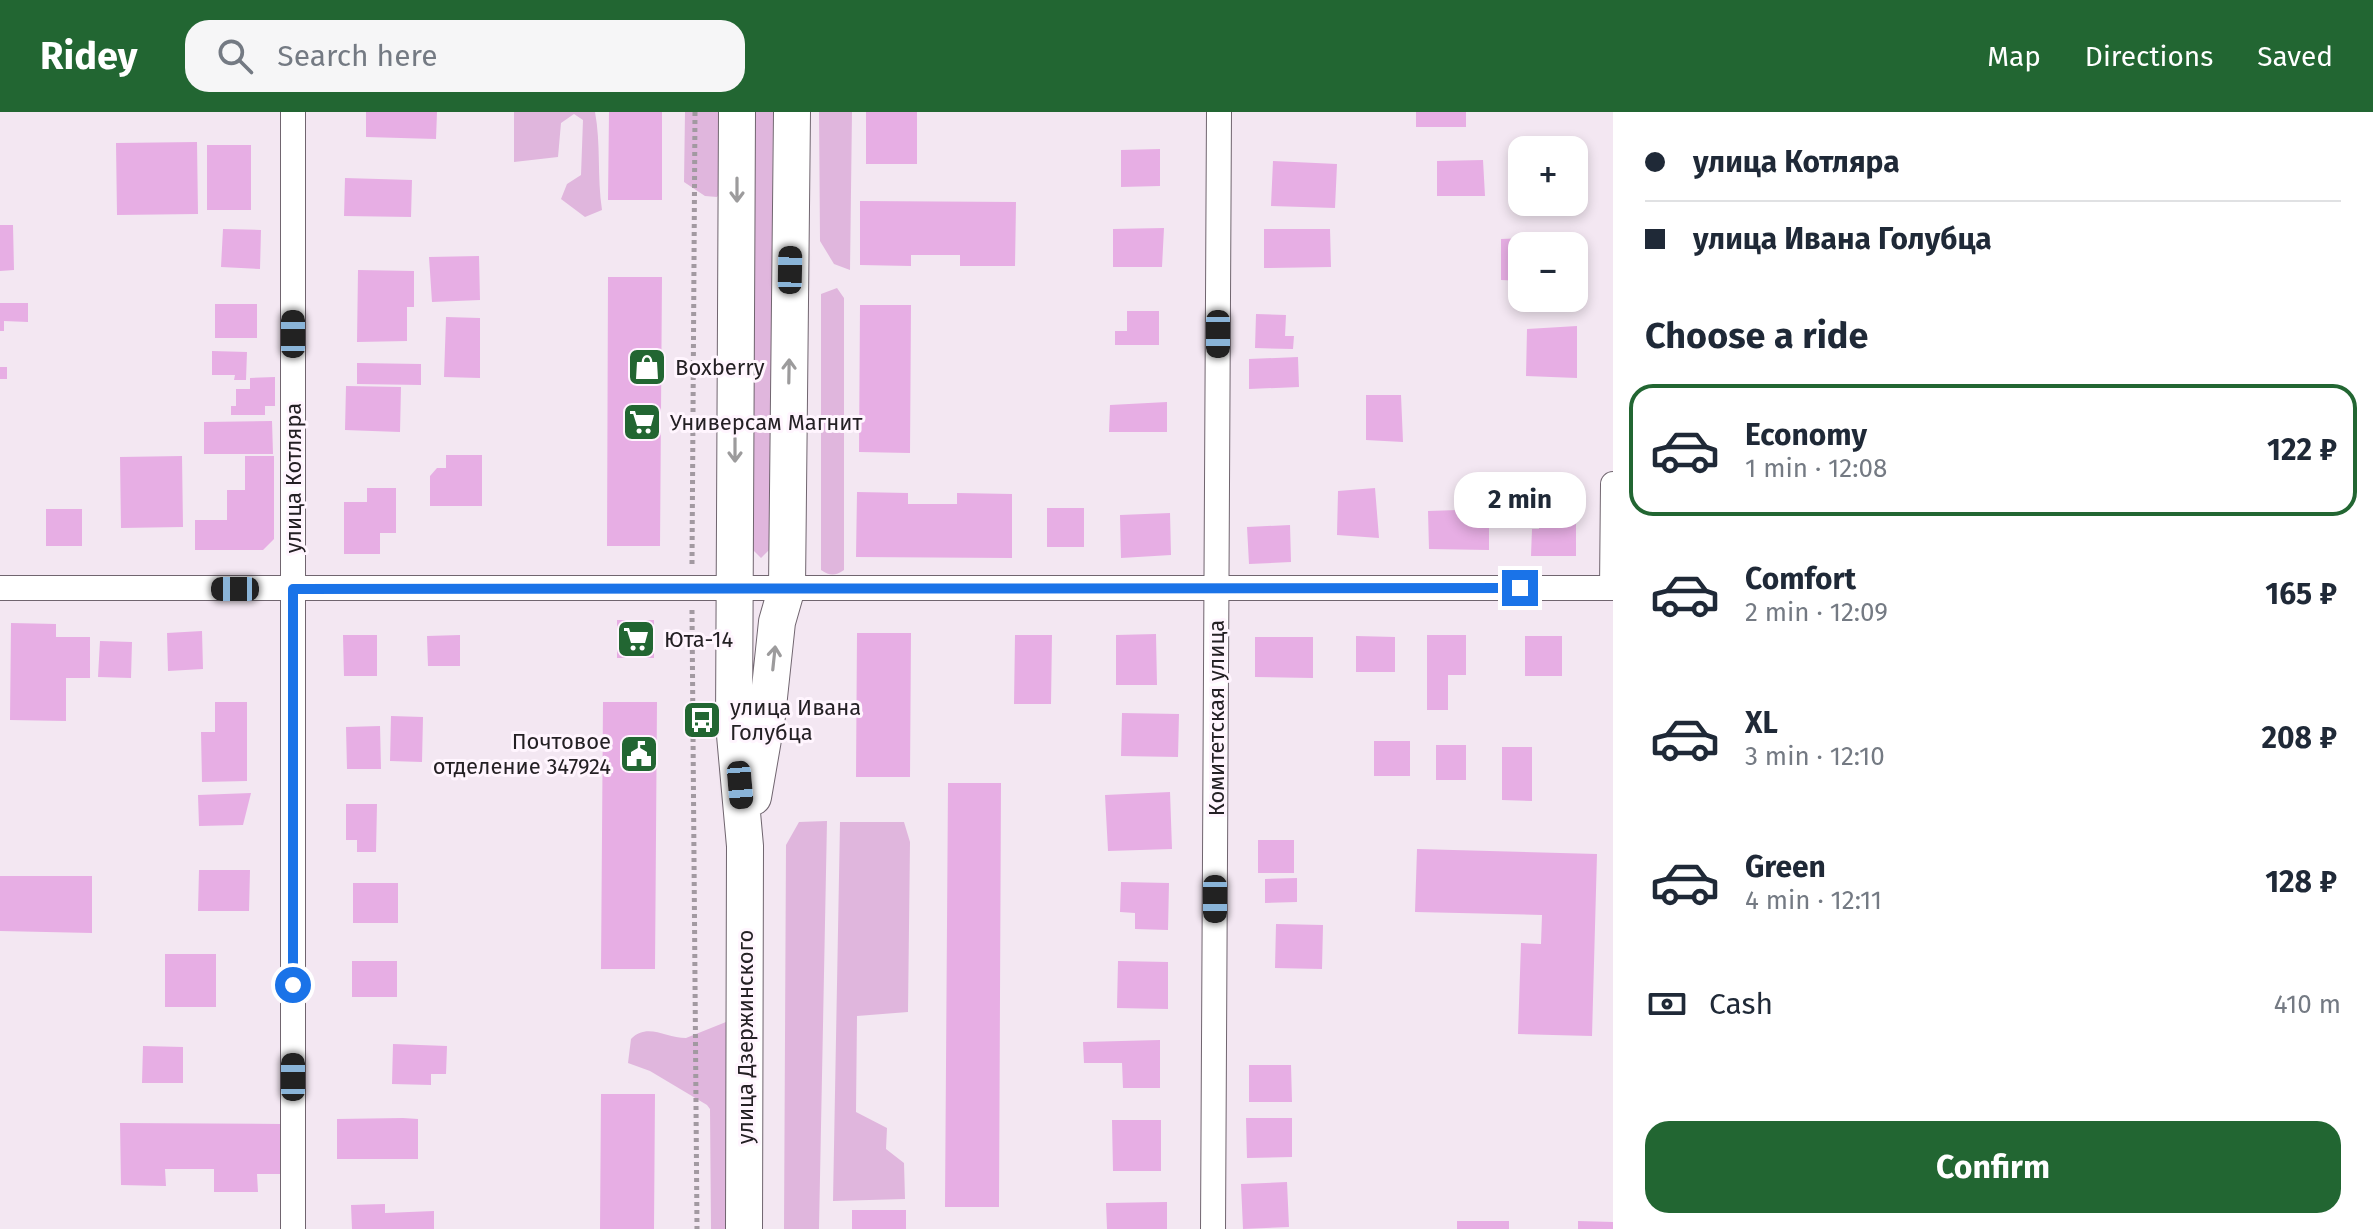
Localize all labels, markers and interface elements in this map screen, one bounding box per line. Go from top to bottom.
search box [185,20,745,92]
text: Ridey [40,33,137,79]
icon: search [213,34,257,78]
text: Search here [277,38,438,74]
text: Map [1987,40,2041,73]
text: Directions [2085,40,2213,73]
text: Saved [2257,40,2333,73]
map controls [1508,136,1588,312]
button: + [1508,136,1588,216]
text: улица Котляра [1693,144,1900,180]
one-way arrow [729,176,745,203]
text: улица Ивана Голубца [1693,221,1992,257]
button: − [1508,232,1588,312]
car [778,246,802,294]
car [281,310,305,358]
car [1206,310,1230,358]
text: Choose a ride [1645,314,1868,358]
shop icon: Boxberry [626,346,668,388]
place label: Boxberry [675,354,765,381]
one-way arrow [781,358,797,385]
supermarket icon: Универсам Магнит [621,401,663,443]
street label: улица Котляра [280,403,307,553]
place label: Универсам Магнит [670,409,862,436]
icon: car [1649,414,1721,486]
text: Economy [1745,417,1867,453]
text: 122 ₽ [2267,432,2337,468]
one-way arrow [727,436,743,463]
text: 1 min · 12:08 [1745,453,1887,484]
callout: 2 min [1454,472,1586,528]
text: 2 min [1488,484,1552,515]
icon: car [1649,558,1721,630]
text: Comfort [1745,561,1856,597]
route end [1502,570,1538,606]
text: 165 ₽ [2265,576,2337,612]
car [211,577,259,601]
text: 2 min · 12:09 [1745,597,1888,628]
supermarket icon: Юта-14 [615,618,657,660]
street label: Комитетская улица [1203,620,1230,816]
place label: Юта-14 [664,626,733,653]
one-way arrow [766,645,781,672]
place label: улица Ивана Голубца [730,694,861,746]
bus stop icon: улица Ивана Голубца [681,699,723,741]
icon: car [1649,702,1721,774]
text: XL [1745,705,1778,741]
text: 208 ₽ [2262,720,2337,756]
place label: Почтовое отделение 347924 [433,728,611,780]
public building icon: Почтовое отделение 347924 [618,733,660,775]
text: 3 min · 12:10 [1745,741,1885,772]
car [726,760,754,810]
icon: car [1649,846,1721,918]
text: Green [1745,849,1826,885]
text: 128 ₽ [2265,864,2337,900]
car [1203,875,1227,923]
text: 4 min · 12:11 [1745,885,1882,916]
street label: улица Дзержинского [732,930,759,1144]
route start [275,967,311,1003]
icon: cash [1645,982,1689,1026]
text: Cash [1709,986,1773,1022]
text: 410 m [2274,989,2341,1020]
car [281,1053,305,1101]
button: Confirm [1645,1121,2341,1213]

